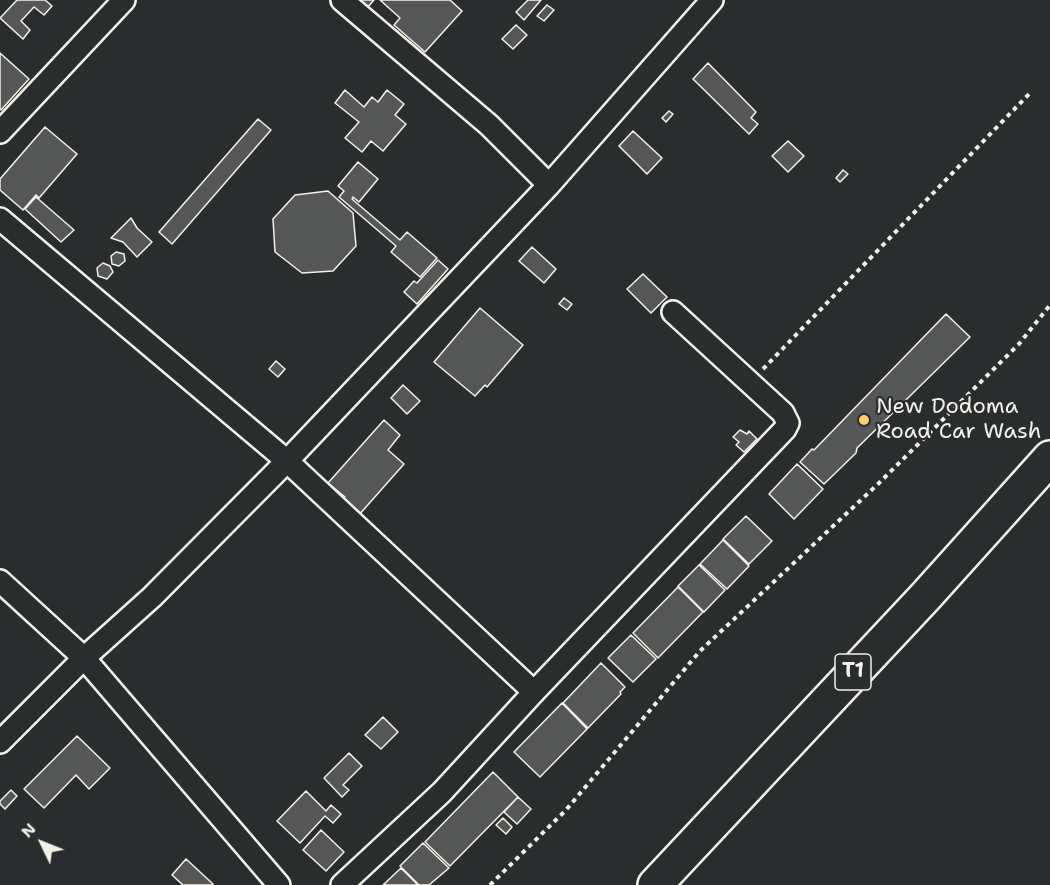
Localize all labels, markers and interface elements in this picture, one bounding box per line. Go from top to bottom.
place label: New Dodoma Road Car Wash [876,394,1041,446]
marker: New Dodoma Road Car Wash [857,413,871,427]
road number: T1 [835,654,871,690]
north arrow [12,813,72,873]
text: N [16,819,40,842]

